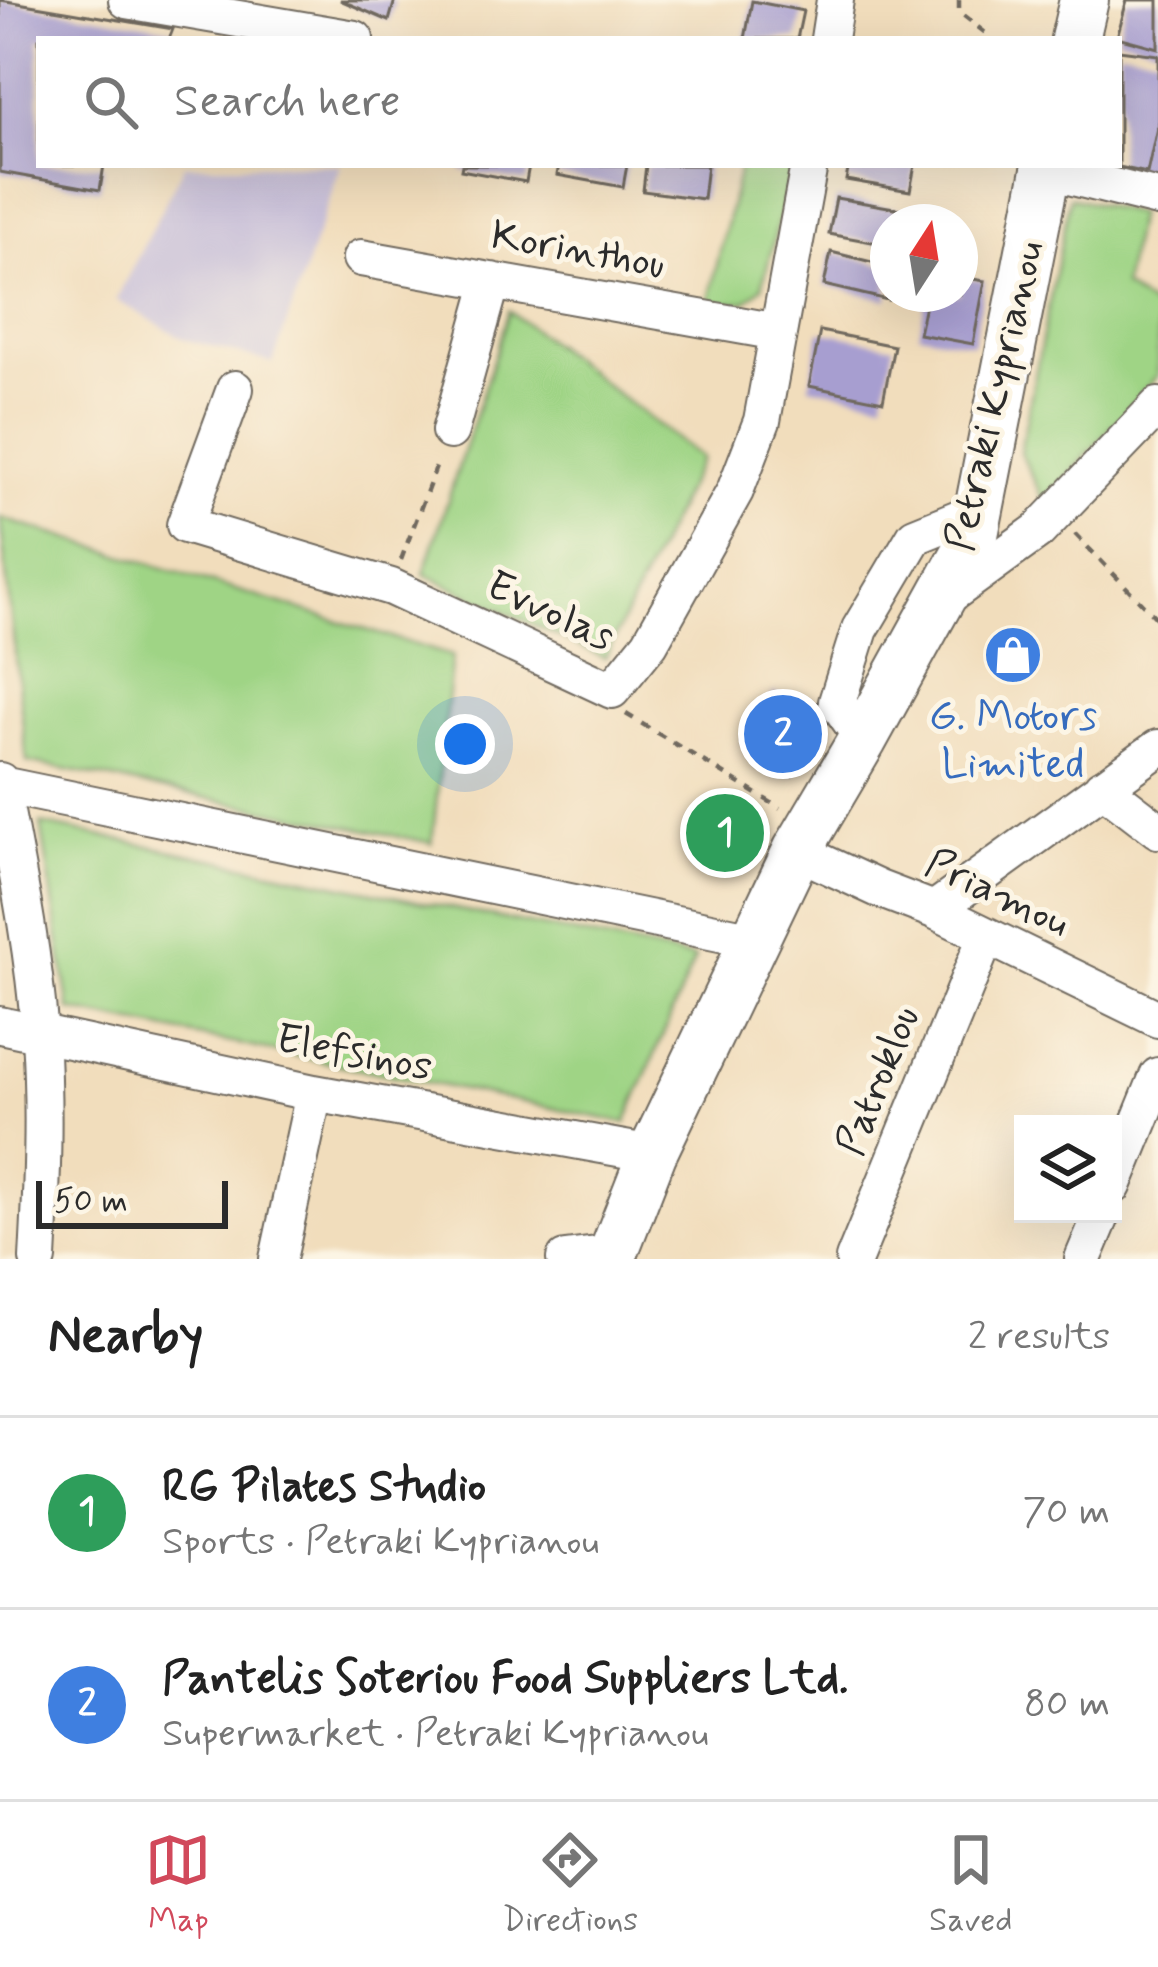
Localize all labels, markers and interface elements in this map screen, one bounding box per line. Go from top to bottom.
search box [36,36,1122,168]
icon: search [78,69,144,135]
text: Search here [174,73,401,132]
north arrow [870,204,978,312]
street label: Korinthou [487,209,669,293]
street label: Petraki Kyprianou [934,236,1058,556]
street label: EvvoIas [477,559,623,665]
shop icon: G. Motors Limited [982,624,1044,686]
pin: 2 [744,689,822,779]
place label: G. Motors Limited [929,690,1097,793]
your location [435,714,495,774]
pin: 1 [686,788,764,878]
street label: Priamou [916,837,1078,951]
street label: Patroklou [824,998,934,1164]
street label: Elefsinos [271,1012,437,1096]
map controls [1014,1115,1122,1223]
button: layers [1014,1115,1122,1223]
scale bar [36,1175,228,1228]
text: 50 m [54,1180,128,1224]
text: Nearby [48,1304,203,1370]
text: 2 results [968,1312,1110,1363]
text: RG Pilates Studio [162,1458,486,1517]
text: 1 [78,1487,96,1538]
text: 70 m [1022,1487,1110,1538]
text: Sports · Petraki Kyprianou [162,1517,599,1568]
text: Pantelis Soteriou Food Suppliers Ltd. [162,1650,848,1709]
text: 2 [77,1679,97,1730]
text: 80 m [1024,1679,1110,1730]
text: Supermarket · Petraki Kyprianou [162,1709,709,1760]
tab: Map [145,1827,211,1943]
tab: Directions [502,1827,638,1943]
tab: Saved [929,1827,1013,1943]

